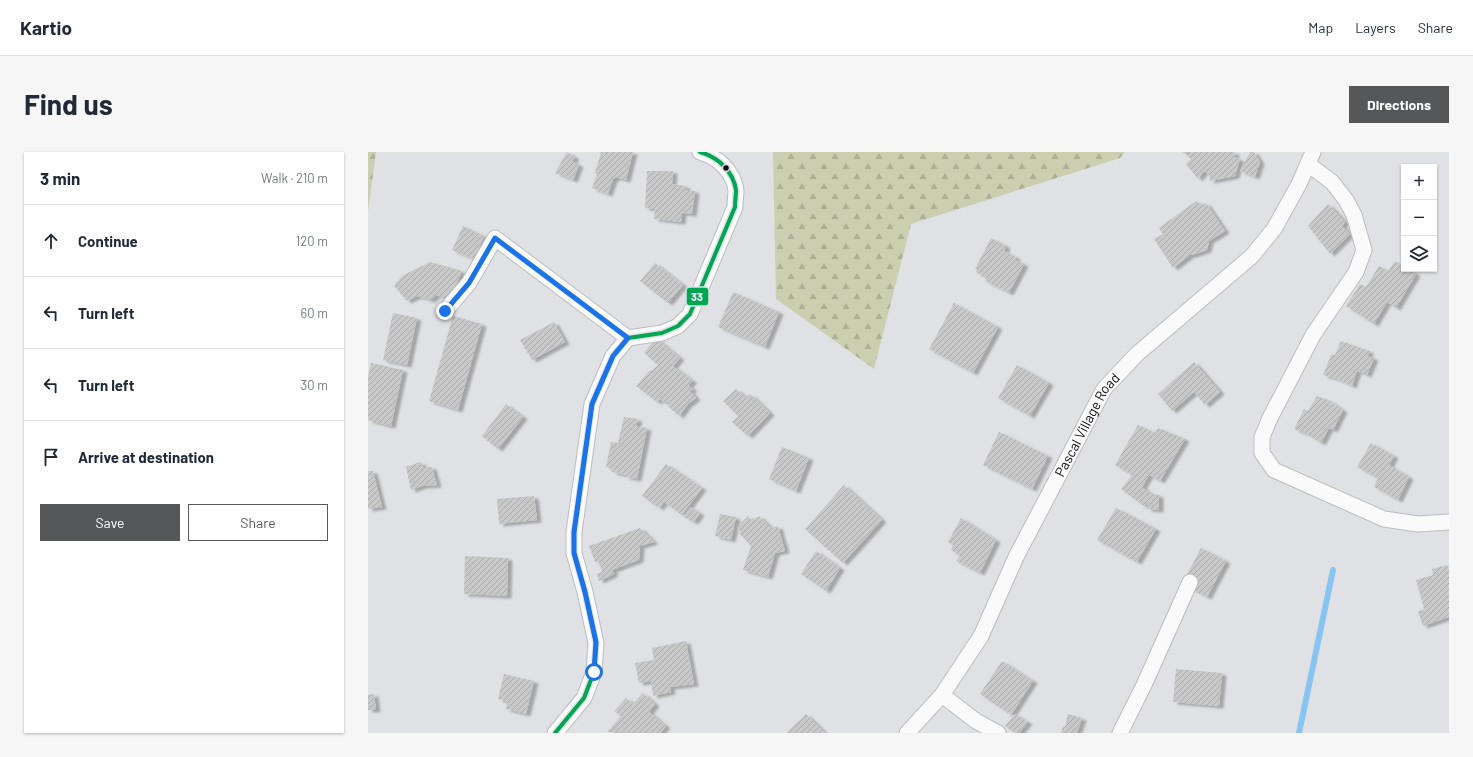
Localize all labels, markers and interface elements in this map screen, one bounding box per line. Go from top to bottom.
text: Kartio [20,16,72,39]
text: Map [1308,19,1333,36]
text: Layers [1355,19,1396,36]
text: Share [1418,19,1453,36]
button: Directions [1349,86,1449,123]
text: Find us [24,87,113,121]
unlabelled marker [721,163,731,173]
map controls [1401,164,1437,272]
button: + [1401,164,1437,200]
text: 3 min [40,168,80,188]
text: Walk · 210 m [261,170,328,186]
button: − [1401,200,1437,236]
icon: ahead [40,230,62,252]
text: Continue [78,232,138,250]
text: 120 m [296,233,328,249]
button: layers [1401,236,1437,272]
line badge: 33 [686,287,709,306]
text: 33 [691,290,703,303]
icon: left [40,302,62,324]
route end [436,302,454,320]
text: Turn left [78,304,134,322]
text: 60 m [301,305,328,321]
street label: Pascal Village Road [1051,369,1123,479]
icon: left [40,374,62,396]
text: Turn left [78,376,134,394]
text: 30 m [301,377,328,393]
icon: arrive [40,446,62,468]
text: Arrive at destination [78,448,214,466]
button: Save [40,504,180,541]
button: Share [188,504,328,541]
route start [585,663,603,681]

